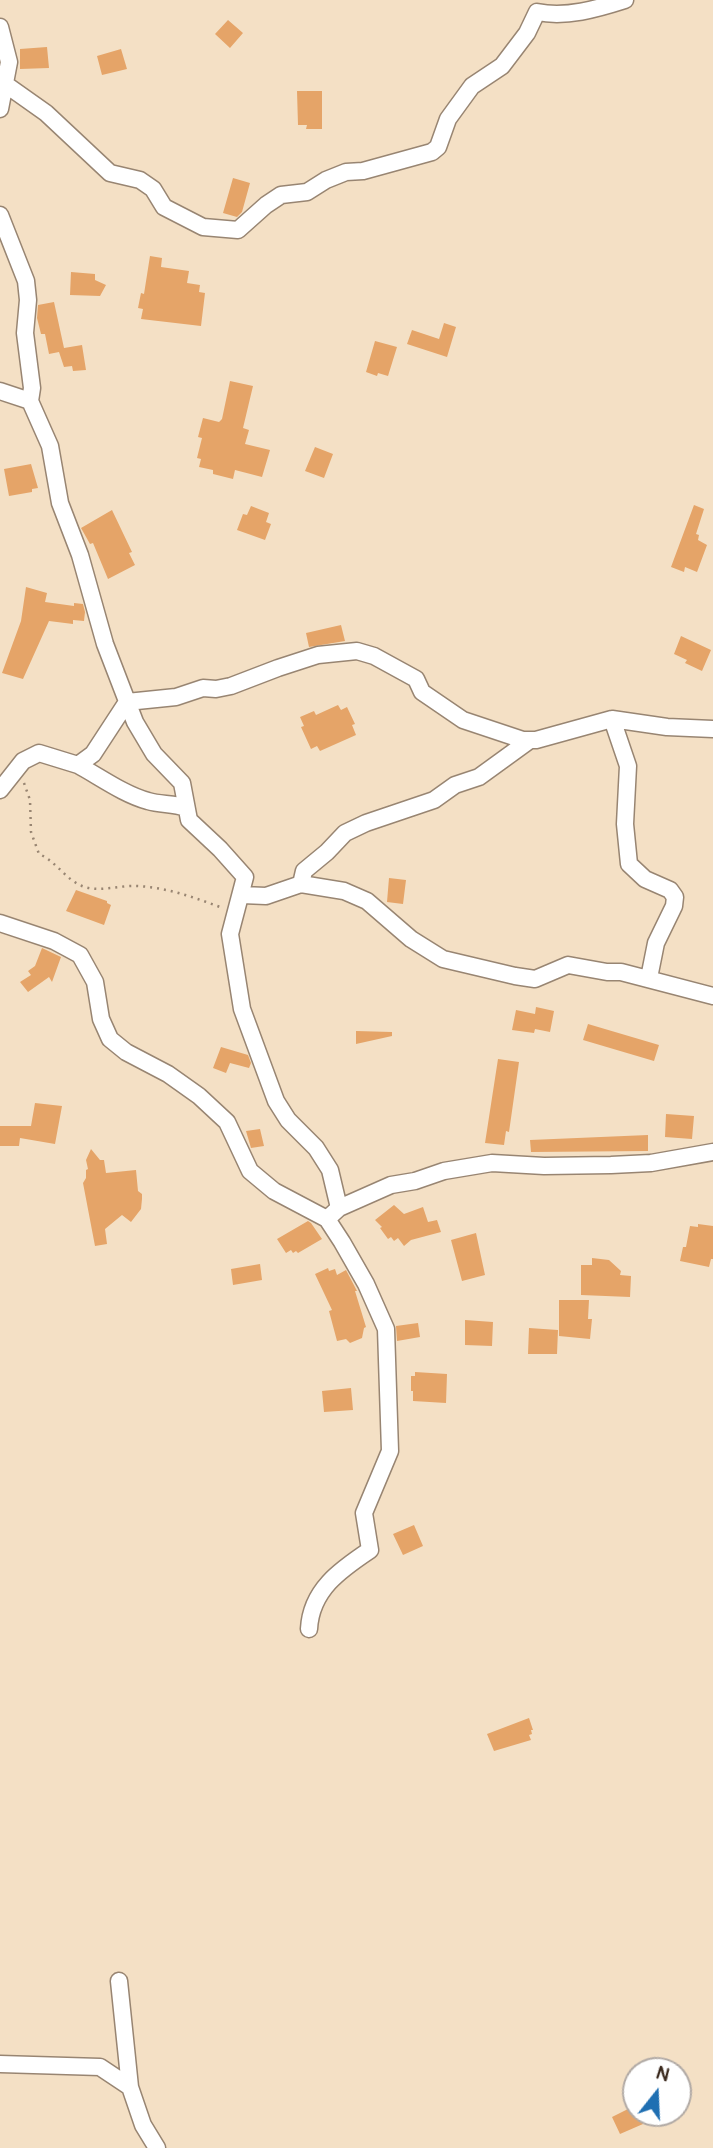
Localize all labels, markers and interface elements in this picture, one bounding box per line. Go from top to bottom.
north arrow [622,2057,692,2127]
text: N [653,2061,673,2087]

